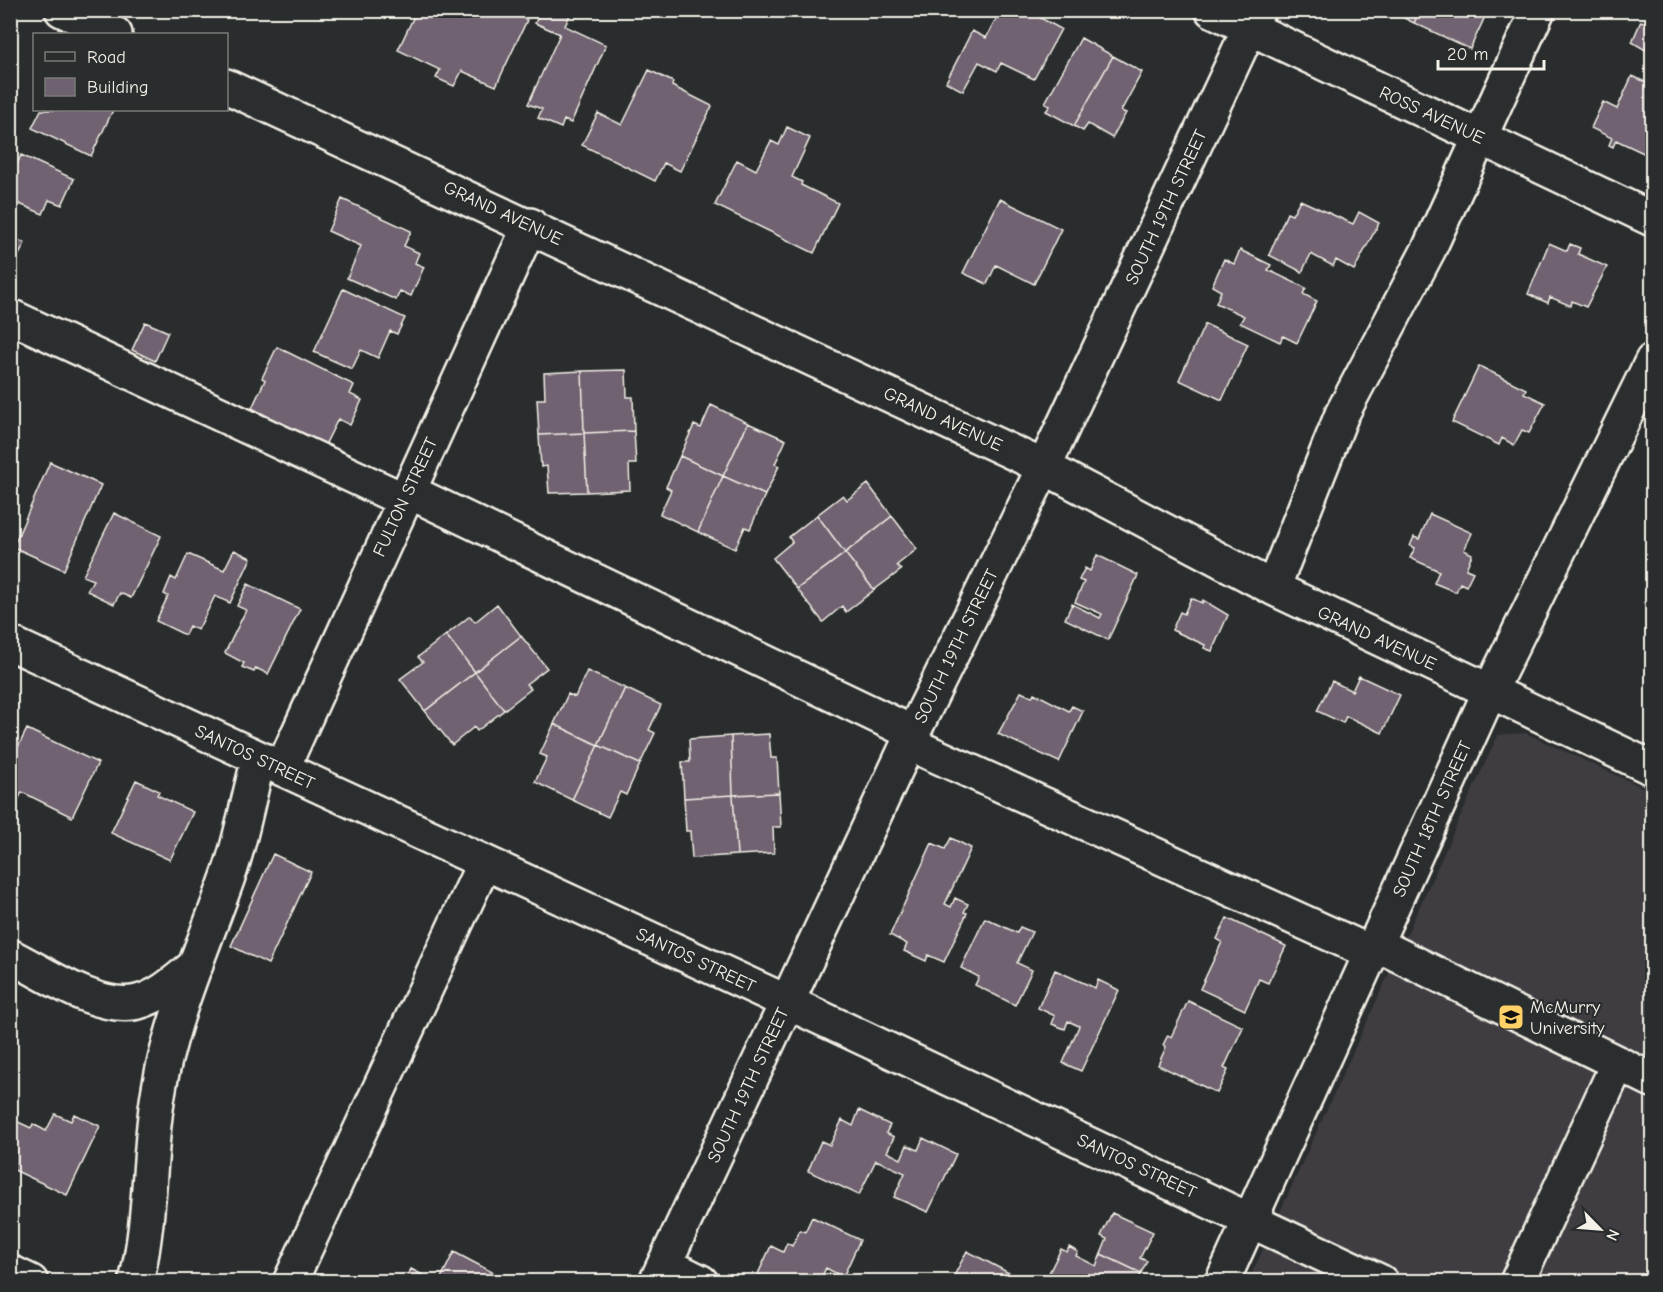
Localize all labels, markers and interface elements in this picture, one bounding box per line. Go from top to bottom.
legend [33,33,228,111]
scale bar [1438,33,1544,71]
text: 20 m [1447,44,1488,65]
text: Road [87,47,126,68]
text: Building [87,77,149,98]
street label: ROSS AVENUE [1376,82,1488,149]
street label: SOUTH 19TH STREET [1121,126,1212,288]
street label: GRAND AVENUE [440,177,566,250]
street label: GRAND AVENUE [880,383,1006,456]
street label: FULTON STREET [369,434,443,560]
street label: SOUTH 19TH STREET [910,565,1003,727]
street label: GRAND AVENUE [1314,602,1440,675]
street label: SANTOS STREET [192,721,318,795]
street label: SOUTH 18TH STREET [1389,737,1477,900]
street label: SANTOS STREET [633,924,759,998]
place label: McMurry University [1530,997,1606,1039]
school or university icon: McMurry University [1496,1002,1526,1032]
street label: SOUTH 19TH STREET [703,1004,794,1166]
street label: SANTOS STREET [1074,1130,1200,1204]
north arrow [1570,1199,1630,1259]
text: N [1602,1226,1623,1243]

